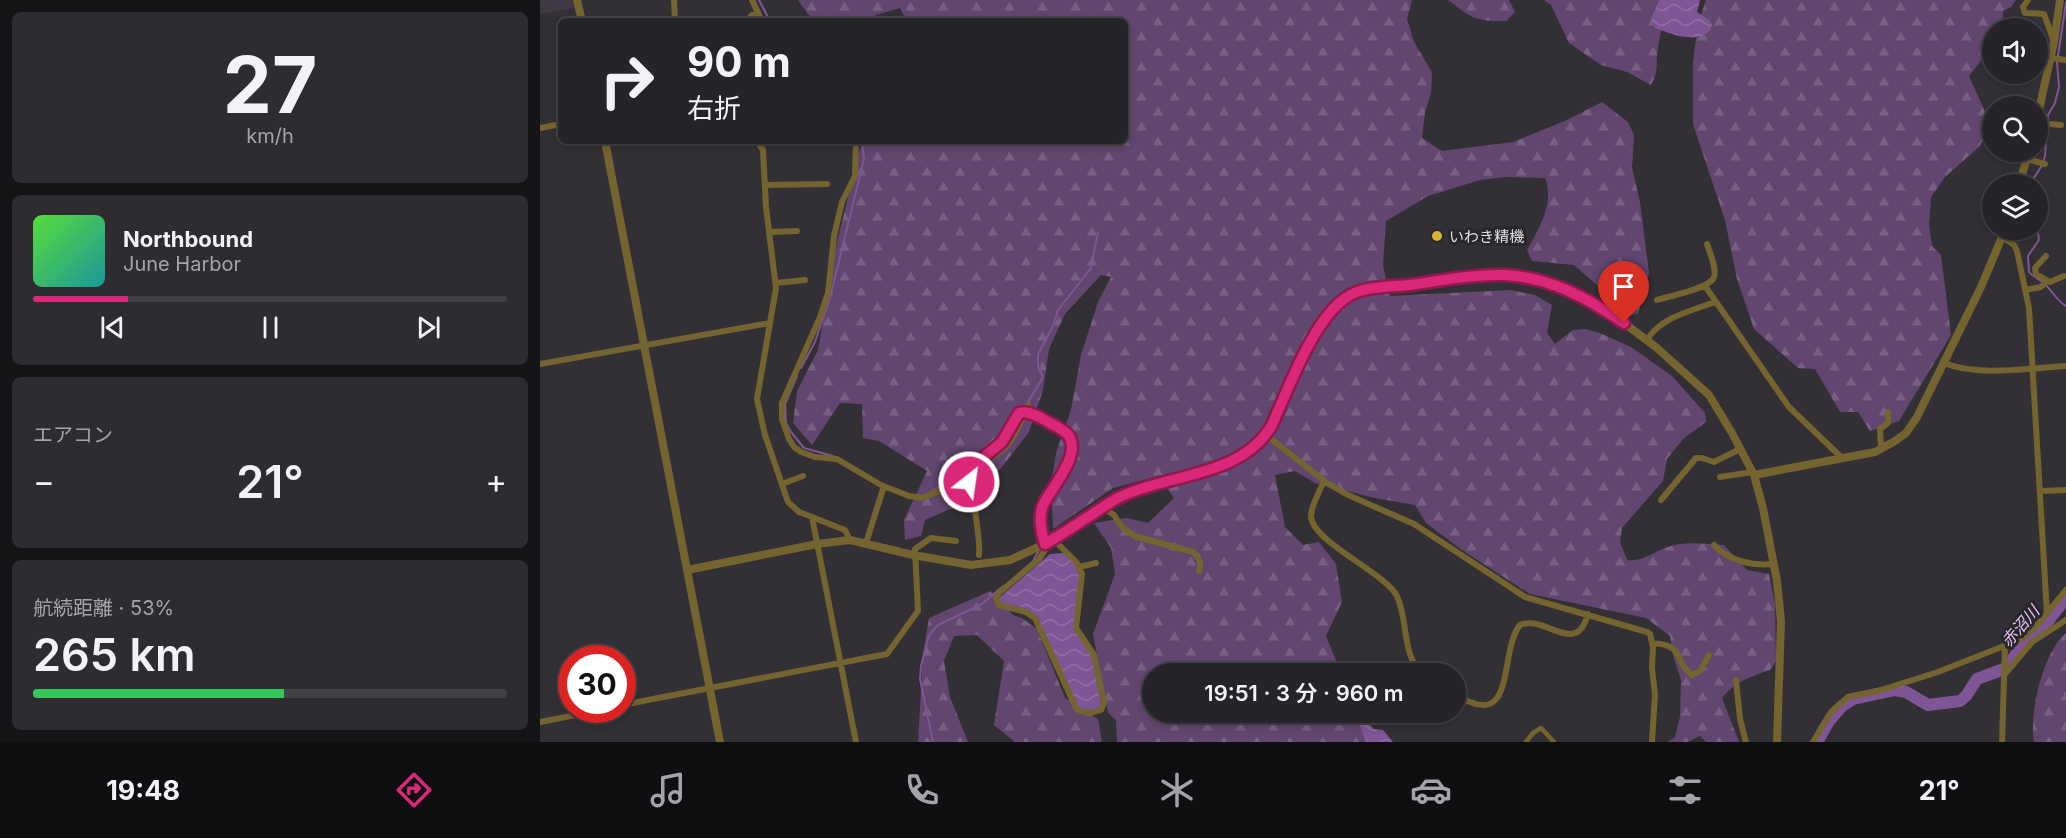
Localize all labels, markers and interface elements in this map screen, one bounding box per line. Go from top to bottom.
map controls [1982,18,2048,240]
button: sound [1982,18,2048,84]
text: 90 m [687,36,791,87]
text: 27 [223,37,317,132]
icon: right [588,42,666,120]
text: 右折 [687,92,741,125]
button: search [1982,96,2048,162]
text: km/h [246,124,294,148]
button: layers [1982,174,2048,240]
text: Northbound [123,226,253,252]
place label: いわき精機 [1449,227,1524,246]
marker: いわき精機 [1430,229,1444,243]
text: June Harbor [123,252,241,276]
pin [1598,261,1649,323]
icon: arrive [1607,270,1640,303]
icon: previous [96,311,129,344]
icon: pause [254,311,287,344]
icon: next [412,311,445,344]
text: エアコン [33,423,113,447]
position arrow [937,450,1001,514]
text: 21° [236,454,304,509]
text: − [33,461,55,501]
text: + [485,461,507,501]
text: 航続距離 · 53% [33,596,174,620]
water label: 赤沼川 [1997,600,2045,651]
text: 265 km [33,627,196,682]
speed limit sign: 30 [558,645,636,723]
text: 19:51 · 3 分 · 960 m [1204,680,1404,706]
icon: directions [393,769,435,811]
icon: music [647,769,689,811]
icon: phone [901,769,943,811]
icon: climate [1156,769,1198,811]
icon: car [1410,769,1452,811]
icon: filters [1664,769,1706,811]
text: 19:48 [106,774,180,807]
text: 21° [1919,774,1960,807]

